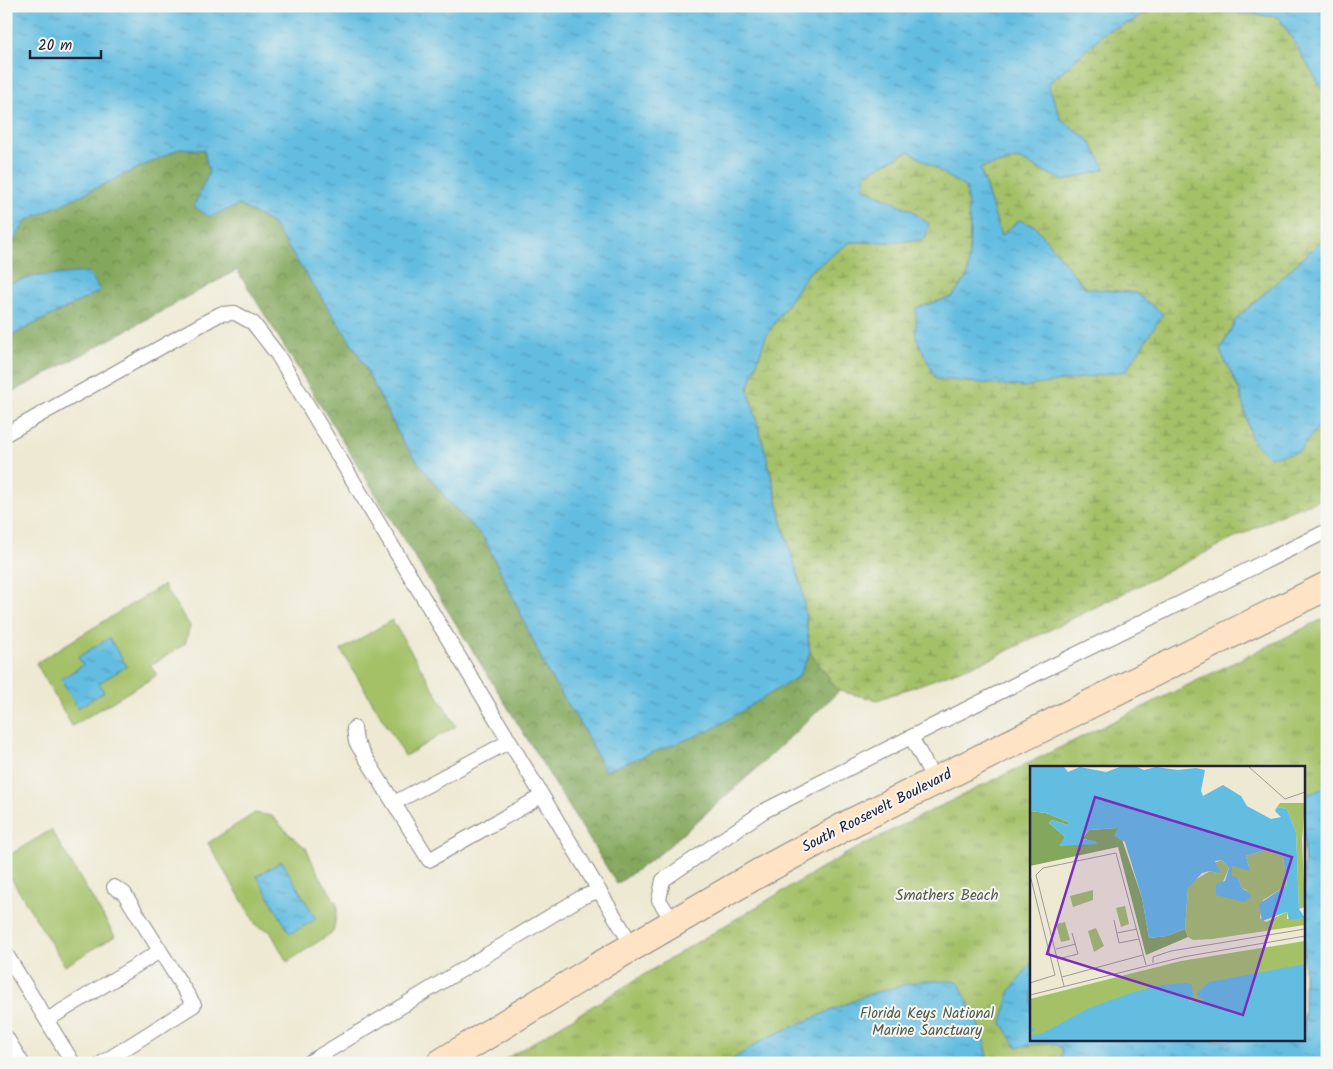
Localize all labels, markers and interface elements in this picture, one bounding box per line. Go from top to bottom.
scale bar [30,28,101,60]
text: 20 m [38,34,72,58]
street label: South Roosevelt Boulevard [798,762,957,859]
inset map [1030,766,1306,1042]
park label: Smathers Beach [896,884,998,908]
park label: Florida Keys National Marine Sanctuary [860,1002,995,1043]

